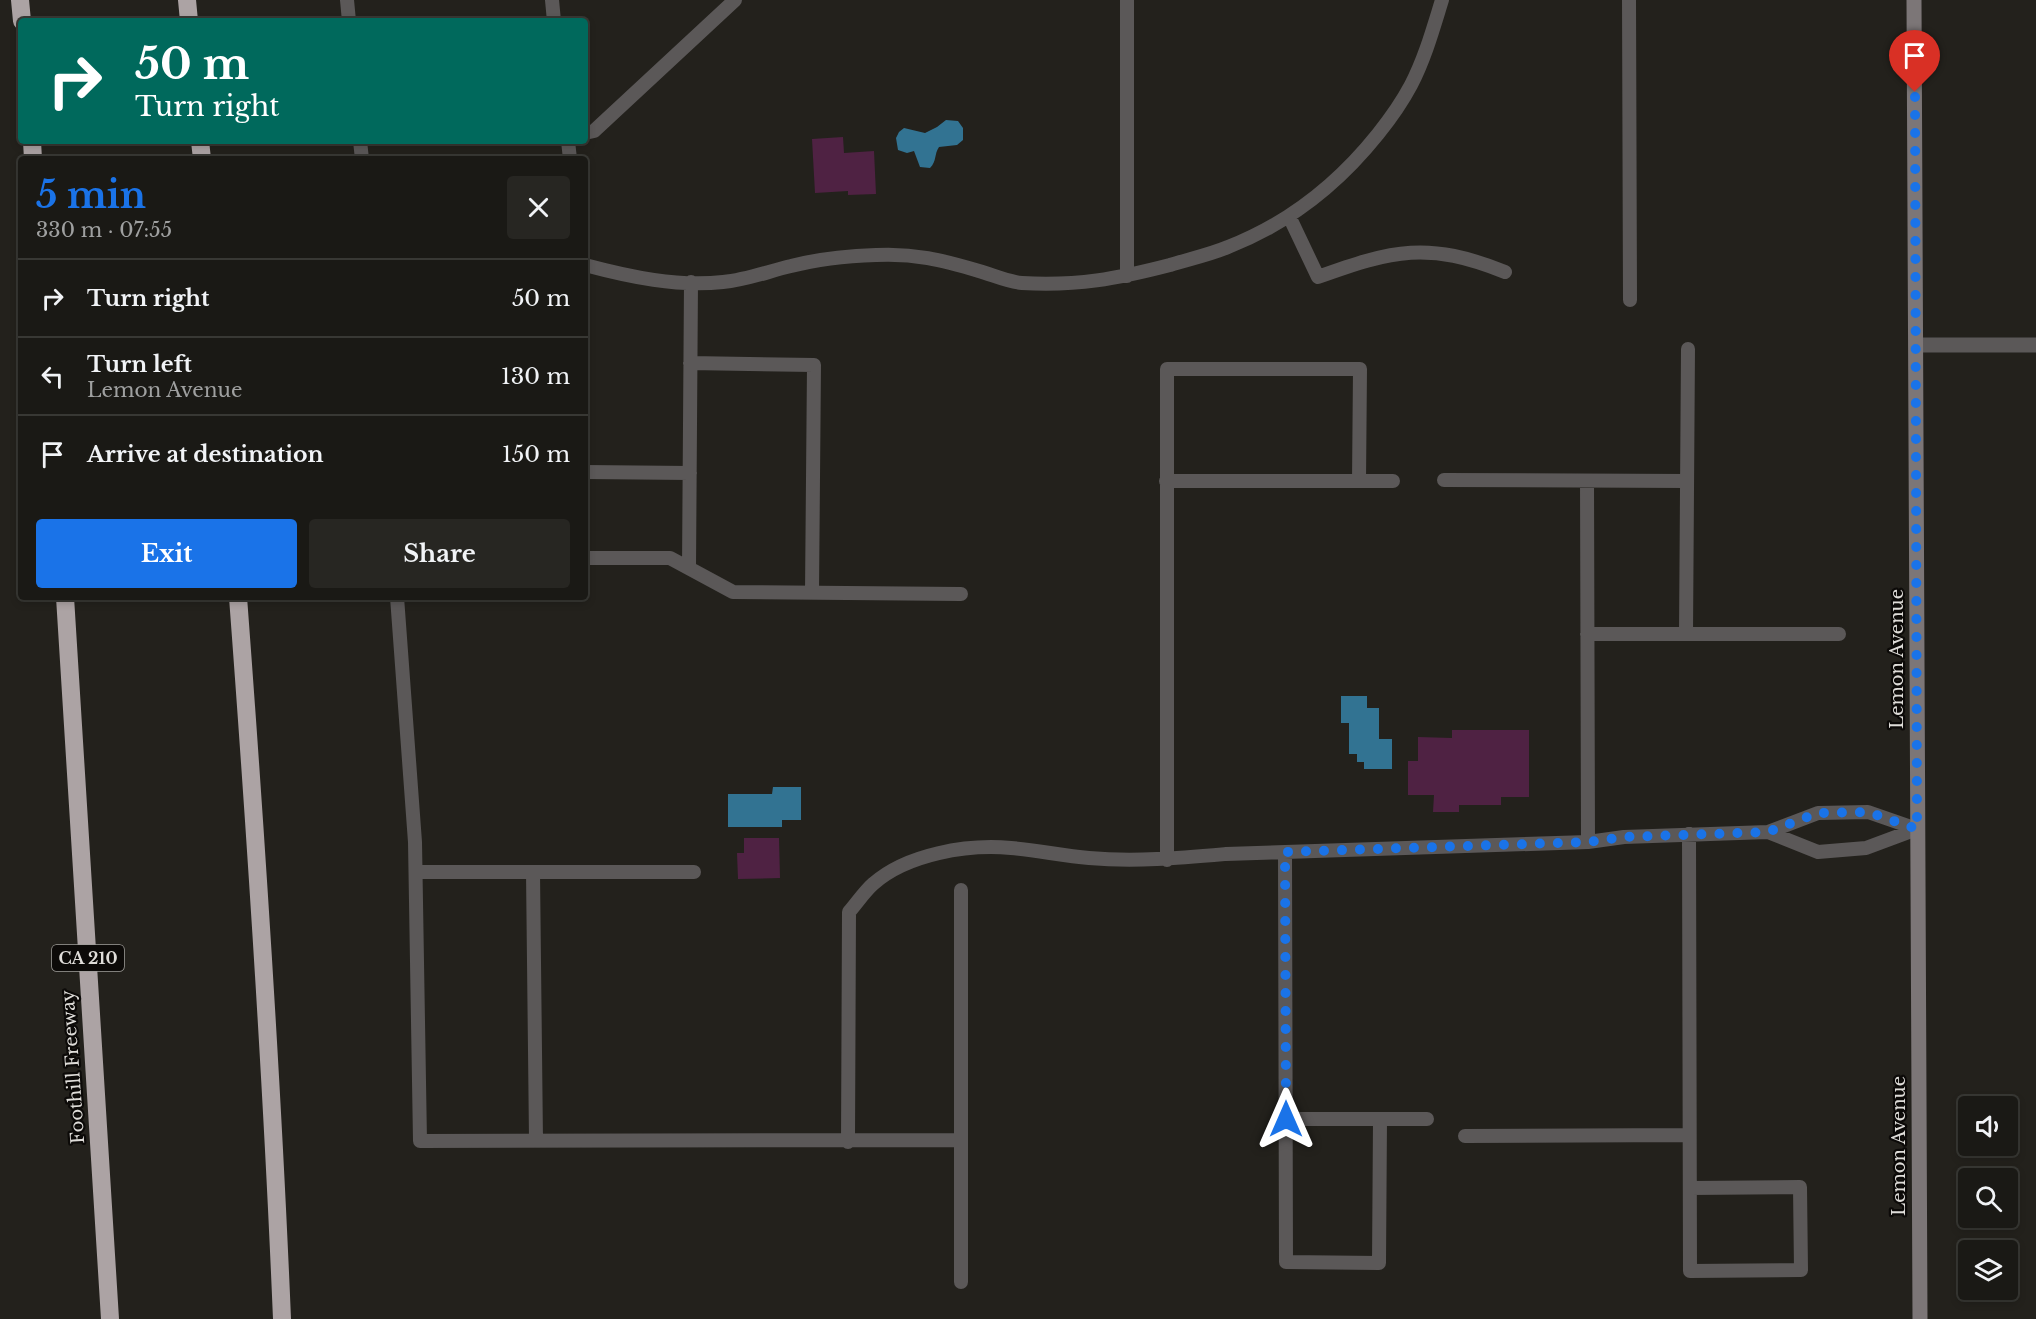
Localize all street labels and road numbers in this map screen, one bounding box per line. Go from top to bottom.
street label: Lemon Avenue [1886,589,1908,729]
road number: CA 210 [52,945,124,971]
street label: Foothill Freeway [57,989,89,1145]
street label: Lemon Avenue [1888,1076,1910,1216]

